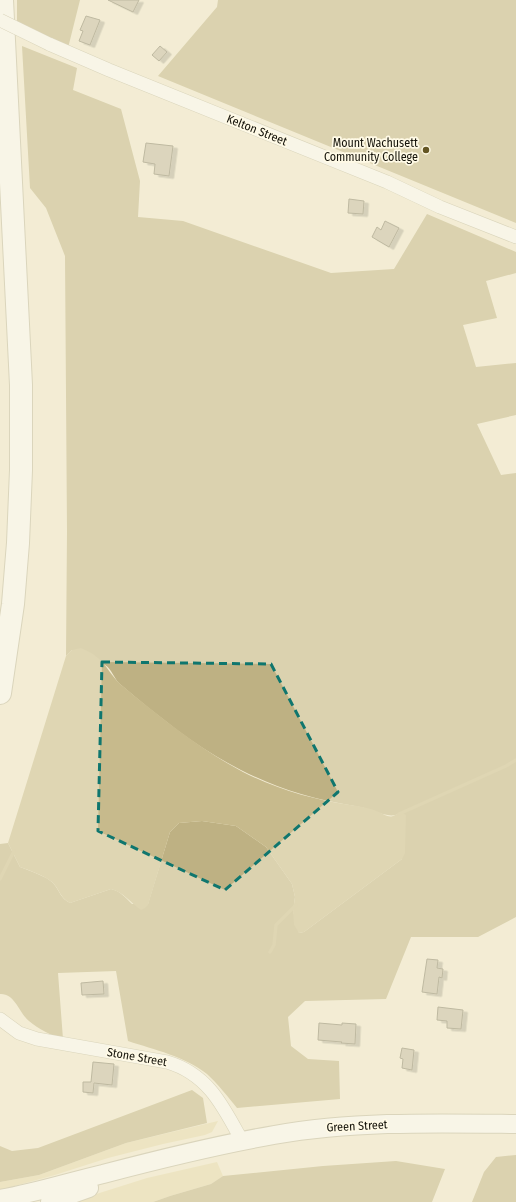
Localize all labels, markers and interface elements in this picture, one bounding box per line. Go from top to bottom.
street label: Kelton Street [225,112,289,149]
place label: Mount Wachusett Community College [324,136,418,164]
marker: Mount Wachusett Community College [421,145,431,155]
street label: Stone Street [106,1045,168,1069]
street label: Green Street [326,1117,388,1135]

